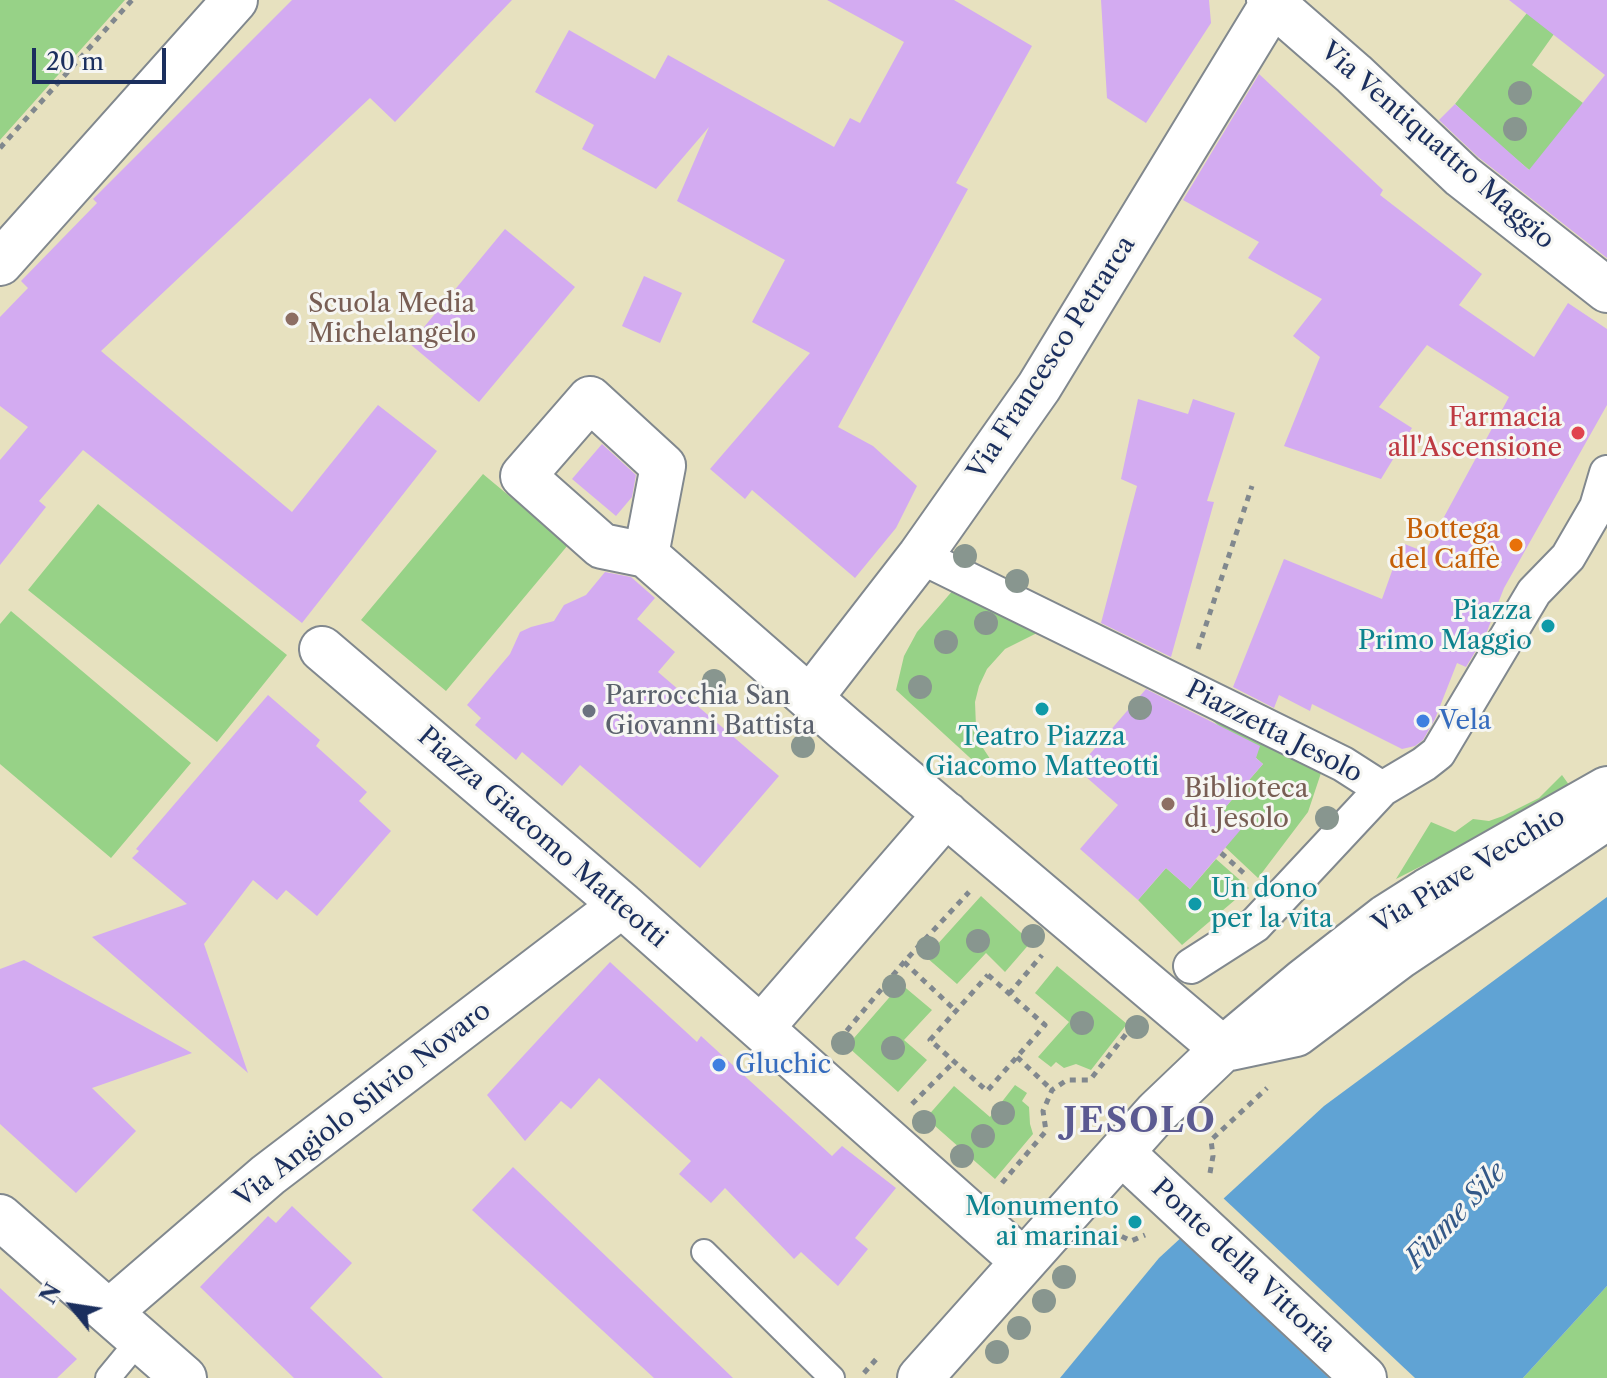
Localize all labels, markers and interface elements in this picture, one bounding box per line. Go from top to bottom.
scale bar [36,32,170,82]
street label: Via Ventiquattro Maggio [1314,36,1560,256]
text: 20 m [46,47,104,76]
street label: Via Francesco Petrarca [962,231,1142,485]
place label: Scuola Media Michelangelo [308,288,476,350]
marker: Scuola Media Michelangelo [283,310,301,328]
place label: Farmacia all'Ascensione [1388,402,1562,464]
marker: Farmacia all'Ascensione [1569,424,1587,442]
place label: Bottega del Caffè [1389,514,1500,576]
marker: Bottega del Caffè [1507,536,1525,554]
place label: Piazza Primo Maggio [1358,595,1532,656]
marker: Piazza Primo Maggio [1539,617,1557,635]
street label: Piazzetta Jesolo [1181,674,1367,790]
place label: Parrocchia San Giovanni Battista [605,680,816,742]
marker: Teatro Piazza Giacomo Matteotti [1033,700,1051,718]
marker: Parrocchia San Giovanni Battista [580,702,598,720]
place label: Vela [1439,705,1491,737]
marker: Vela [1414,712,1432,730]
street label: Piazza Giacomo Matteotti [411,721,673,955]
place label: Teatro Piazza Giacomo Matteotti [925,721,1159,782]
place label: Biblioteca di Jesolo [1184,773,1308,834]
marker: Biblioteca di Jesolo [1159,795,1177,813]
street label: Via Piave Vecchio [1367,801,1571,941]
place label: Un dono per la vita [1211,873,1333,934]
marker: Un dono per la vita [1186,895,1204,913]
street label: Via Angiolo Silvio Novaro [229,995,497,1215]
place label: Gluchic [735,1049,831,1081]
marker: Gluchic [710,1056,728,1074]
district label: JESOLO [1063,1102,1217,1142]
water label: Fiume Sile [1398,1156,1514,1276]
street label: Ponte della Vittoria [1145,1173,1341,1359]
place label: Monumento ai marinai [965,1191,1119,1252]
marker: Monumento ai marinai [1126,1213,1144,1231]
north arrow [32,1266,112,1346]
text: N [34,1279,67,1309]

